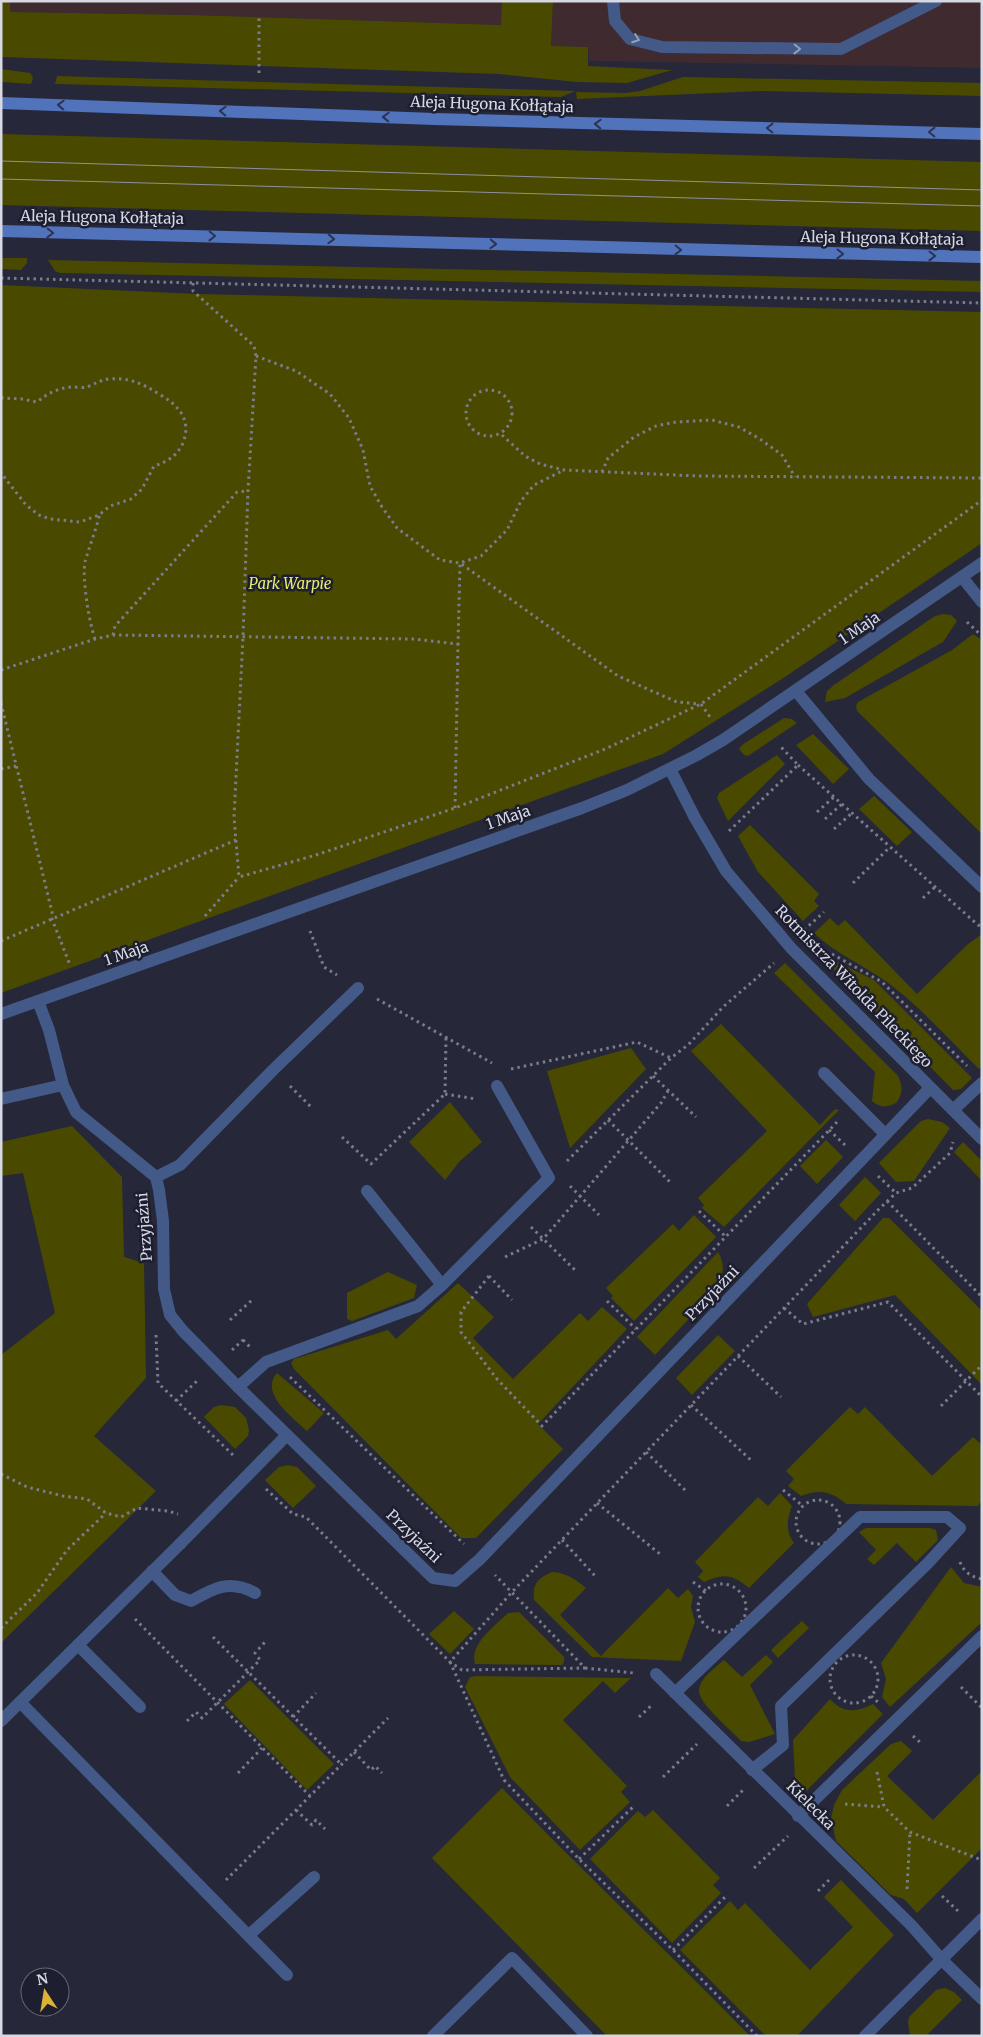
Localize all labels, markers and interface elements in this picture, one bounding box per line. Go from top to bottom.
one-way arrow [631,33,640,43]
one-way arrow [794,43,802,54]
street label: Aleja Hugona Kołłątaja [409,92,574,116]
one-way arrow [57,99,65,110]
one-way arrow [219,106,227,116]
one-way arrow [381,112,389,122]
one-way arrow [594,119,602,129]
one-way arrow [766,123,774,133]
one-way arrow [928,127,936,138]
street label: Aleja Hugona Kołłątaja [19,206,184,228]
one-way arrow [46,227,54,238]
street label: Aleja Hugona Kołłątaja [799,227,964,249]
one-way arrow [209,231,217,241]
one-way arrow [328,234,335,244]
one-way arrow [490,239,498,249]
one-way arrow [674,245,682,255]
one-way arrow [836,249,844,259]
one-way arrow [928,251,936,261]
park label: Park Warpie [249,574,332,593]
street label: 1 Maja [835,607,883,649]
street label: 1 Maja [483,801,533,833]
street label: Rotmistrza Witolda Pileckiego [771,901,937,1071]
street label: 1 Maja [101,937,151,969]
street label: Przyjaźni [132,1192,156,1262]
street label: Przyjaźni [681,1261,743,1324]
street label: Przyjaźni [383,1505,446,1567]
street label: Kielecka [783,1777,839,1833]
north arrow [20,1967,70,2017]
text: N [35,1969,50,1989]

